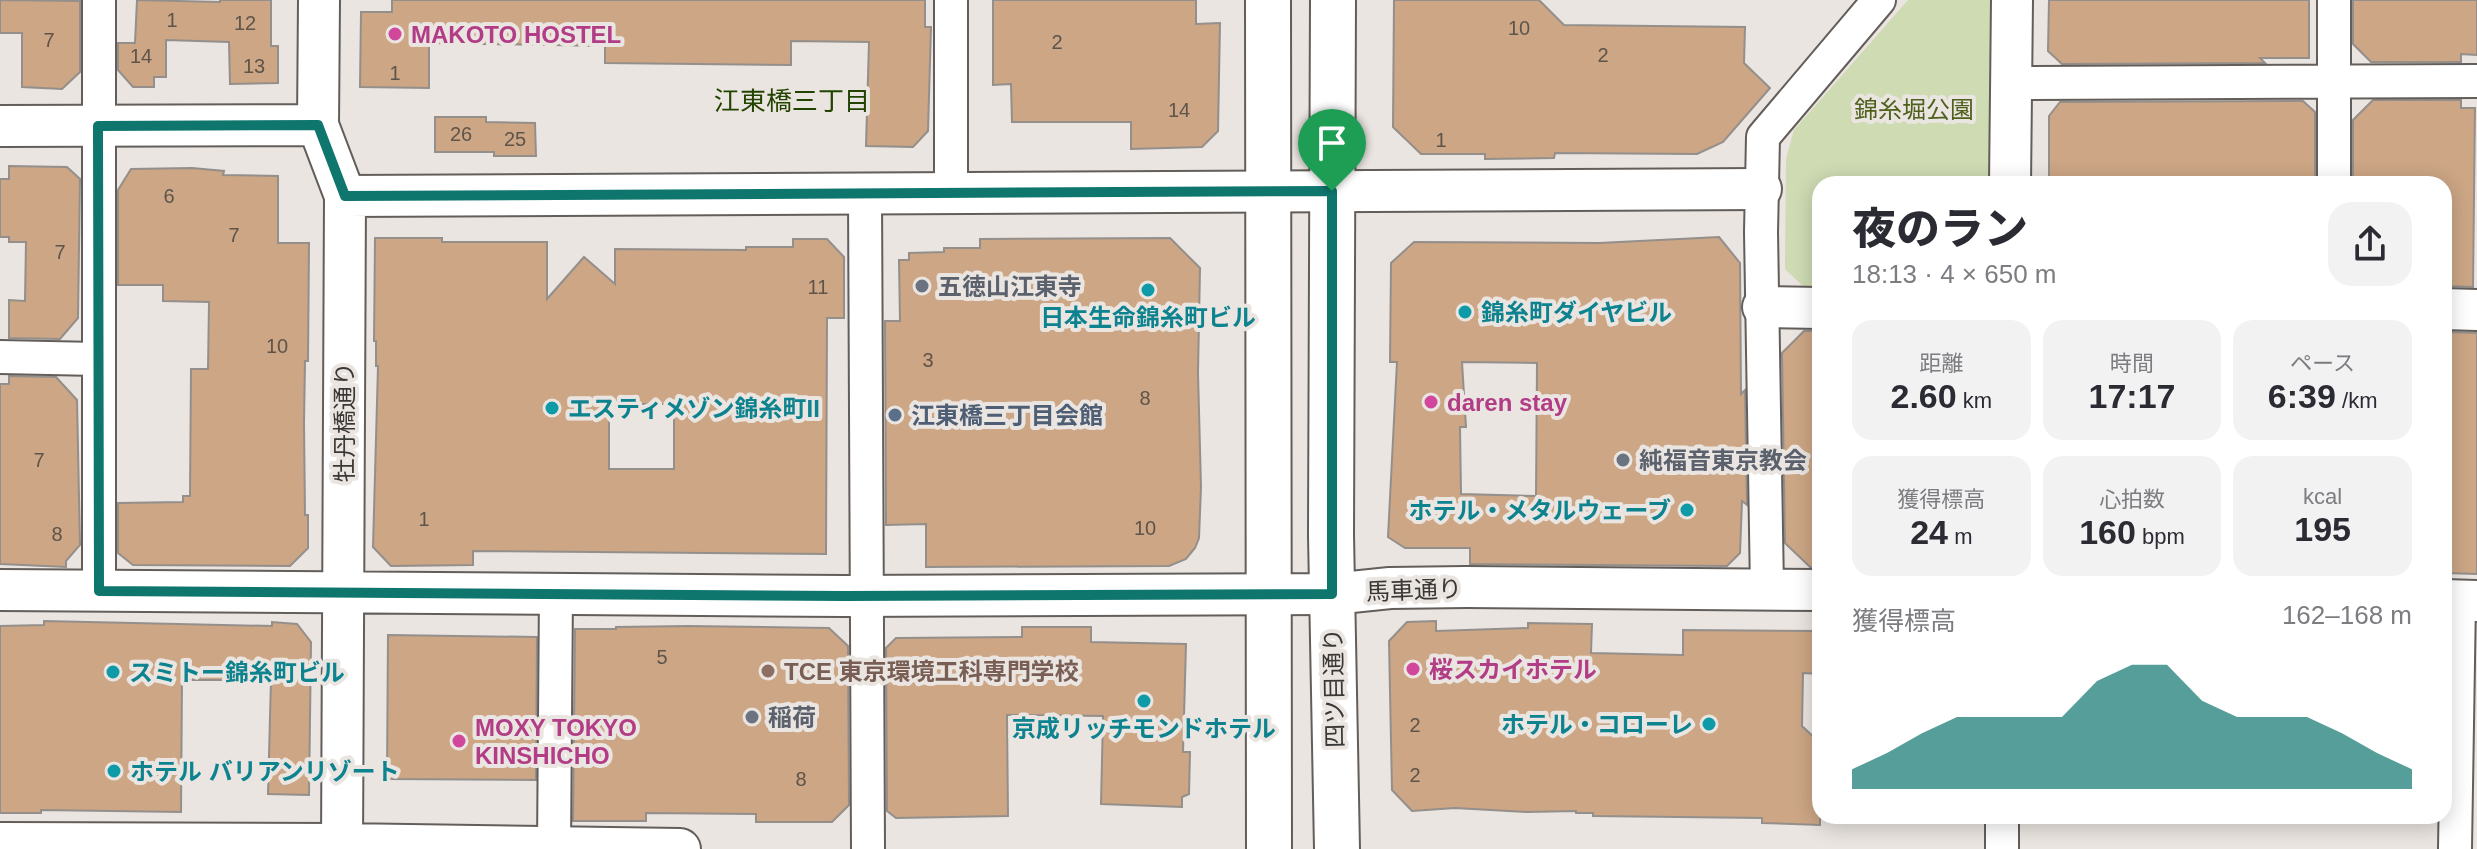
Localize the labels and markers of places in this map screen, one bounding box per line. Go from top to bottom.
place label: MAKOTO HOSTEL [411,21,621,48]
marker: MAKOTO HOSTEL [386,25,404,43]
pin [1298,109,1366,191]
place label: 五徳山江東寺 [938,273,1082,300]
marker: 五徳山江東寺 [913,277,931,295]
marker: 日本生命錦糸町ビル [1139,281,1157,299]
place label: 錦糸町ダイヤビル [1481,299,1672,326]
marker: 錦糸町ダイヤビル [1456,303,1474,321]
place label: 日本生命錦糸町ビル [1040,304,1256,331]
place label: daren stay [1447,389,1568,416]
marker: daren stay [1422,393,1440,411]
place label: エスティメゾン錦糸町II [568,395,820,422]
marker: エスティメゾン錦糸町II [543,399,561,417]
place label: 江東橋三丁目会館 [911,402,1103,429]
marker: 江東橋三丁目会館 [886,406,904,424]
place label: 純福音東京教会 [1639,447,1807,474]
marker: 純福音東京教会 [1614,451,1632,469]
place label: ホテル・メタルウェーブ [1408,497,1671,524]
marker: ホテル・メタルウェーブ [1678,501,1696,519]
place label: 桜スカイホテル [1429,656,1597,683]
place label: TCE 東京環境工科専門学校 [784,658,1079,685]
place label: スミトー錦糸町ビル [129,659,345,686]
marker: 桜スカイホテル [1404,660,1422,678]
marker: TCE 東京環境工科専門学校 [759,662,777,680]
marker: スミトー錦糸町ビル [104,663,122,681]
marker: 京成リッチモンドホテル [1135,692,1153,710]
place label: 稲荷 [768,704,816,731]
marker: 稲荷 [743,708,761,726]
place label: ホテル・コローレ [1501,711,1693,738]
place label: MOXY TOKYO KINSHICHO [475,714,637,769]
place label: 京成リッチモンドホテル [1012,715,1276,742]
marker: ホテル・コローレ [1700,715,1718,733]
marker: MOXY TOKYO KINSHICHO [450,732,468,750]
place label: ホテル バリアンリゾート [130,758,400,785]
marker: ホテル バリアンリゾート [105,762,123,780]

